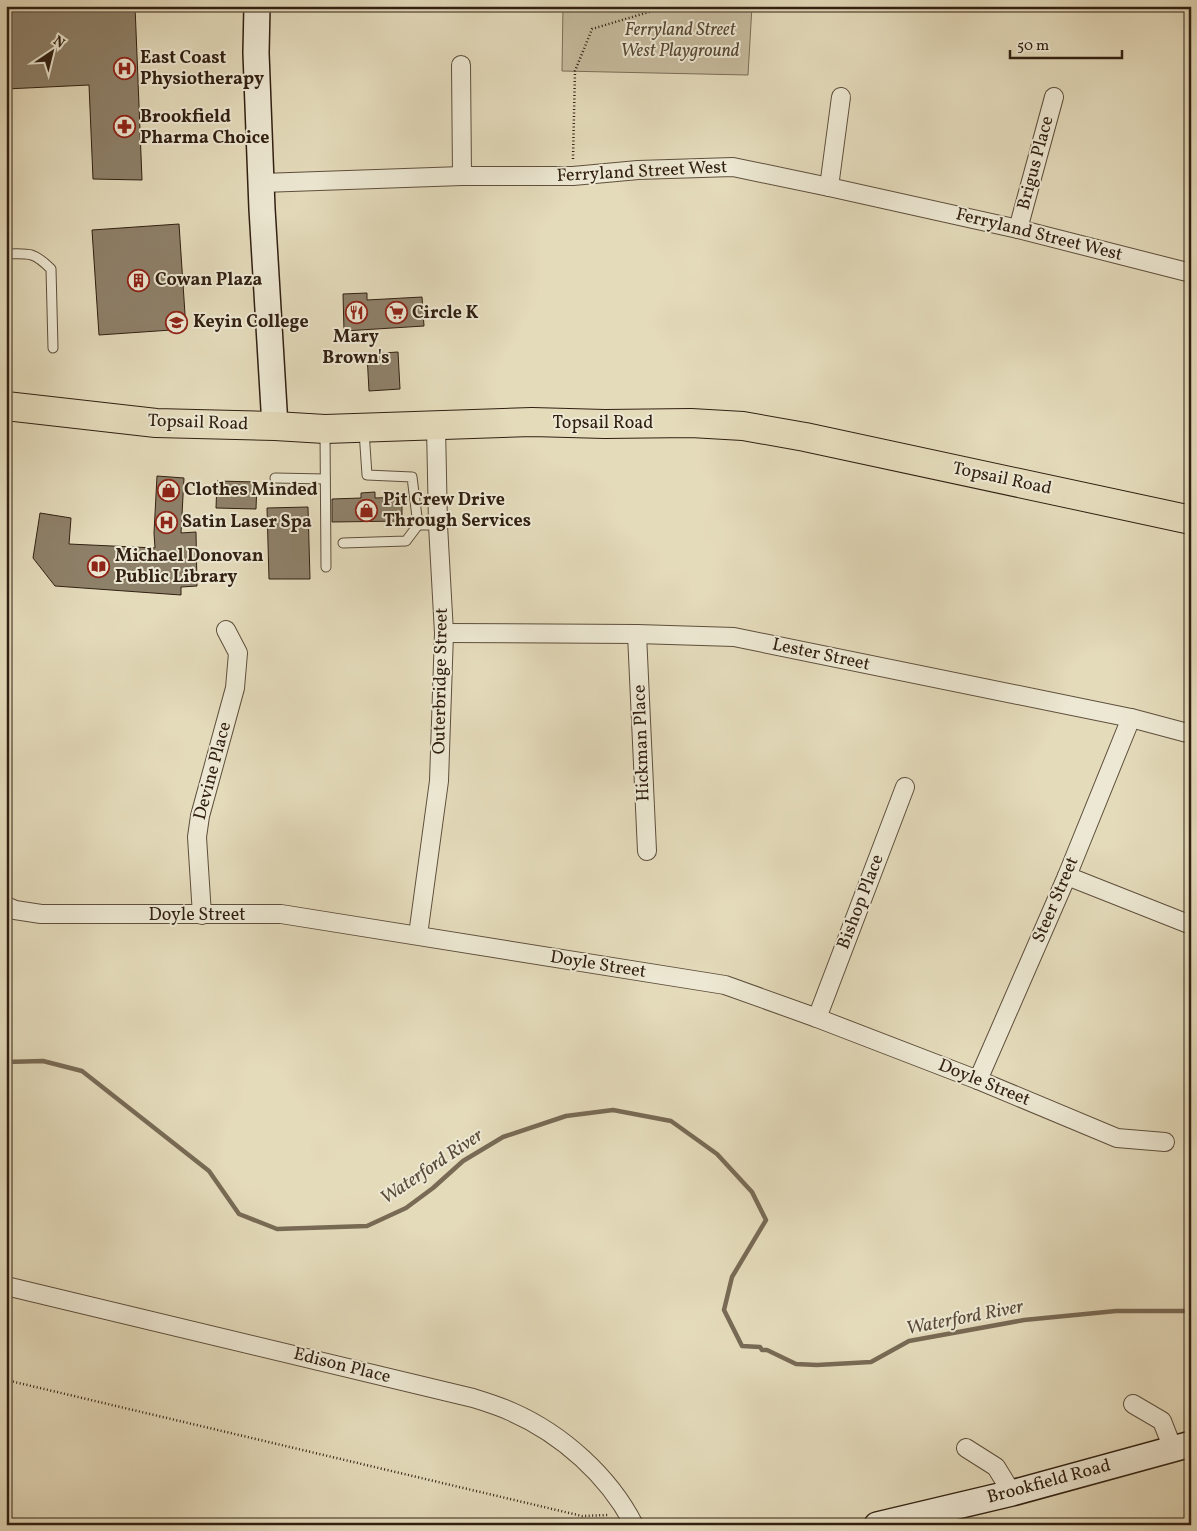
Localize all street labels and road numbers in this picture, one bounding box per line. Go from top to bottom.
street label: Brigus Place [1011,113,1061,213]
street label: Ferryland Street West [556,155,728,189]
street label: Ferryland Street West [953,202,1125,268]
street label: Topsail Road [147,409,249,437]
street label: Topsail Road [553,411,653,436]
street label: Topsail Road [950,456,1054,502]
street label: Outerbridge Street [427,607,455,755]
street label: Lester Street [770,632,872,678]
street label: Hickman Place [627,684,657,802]
street label: Devine Place [188,719,238,823]
street label: Bishop Place [831,851,891,953]
street label: Steer Street [1027,853,1085,947]
street label: Doyle Street [149,903,245,928]
street label: Doyle Street [548,945,648,985]
street label: Doyle Street [934,1053,1034,1113]
street label: Edison Place [291,1342,393,1390]
street label: Brookfield Road [984,1453,1114,1511]

